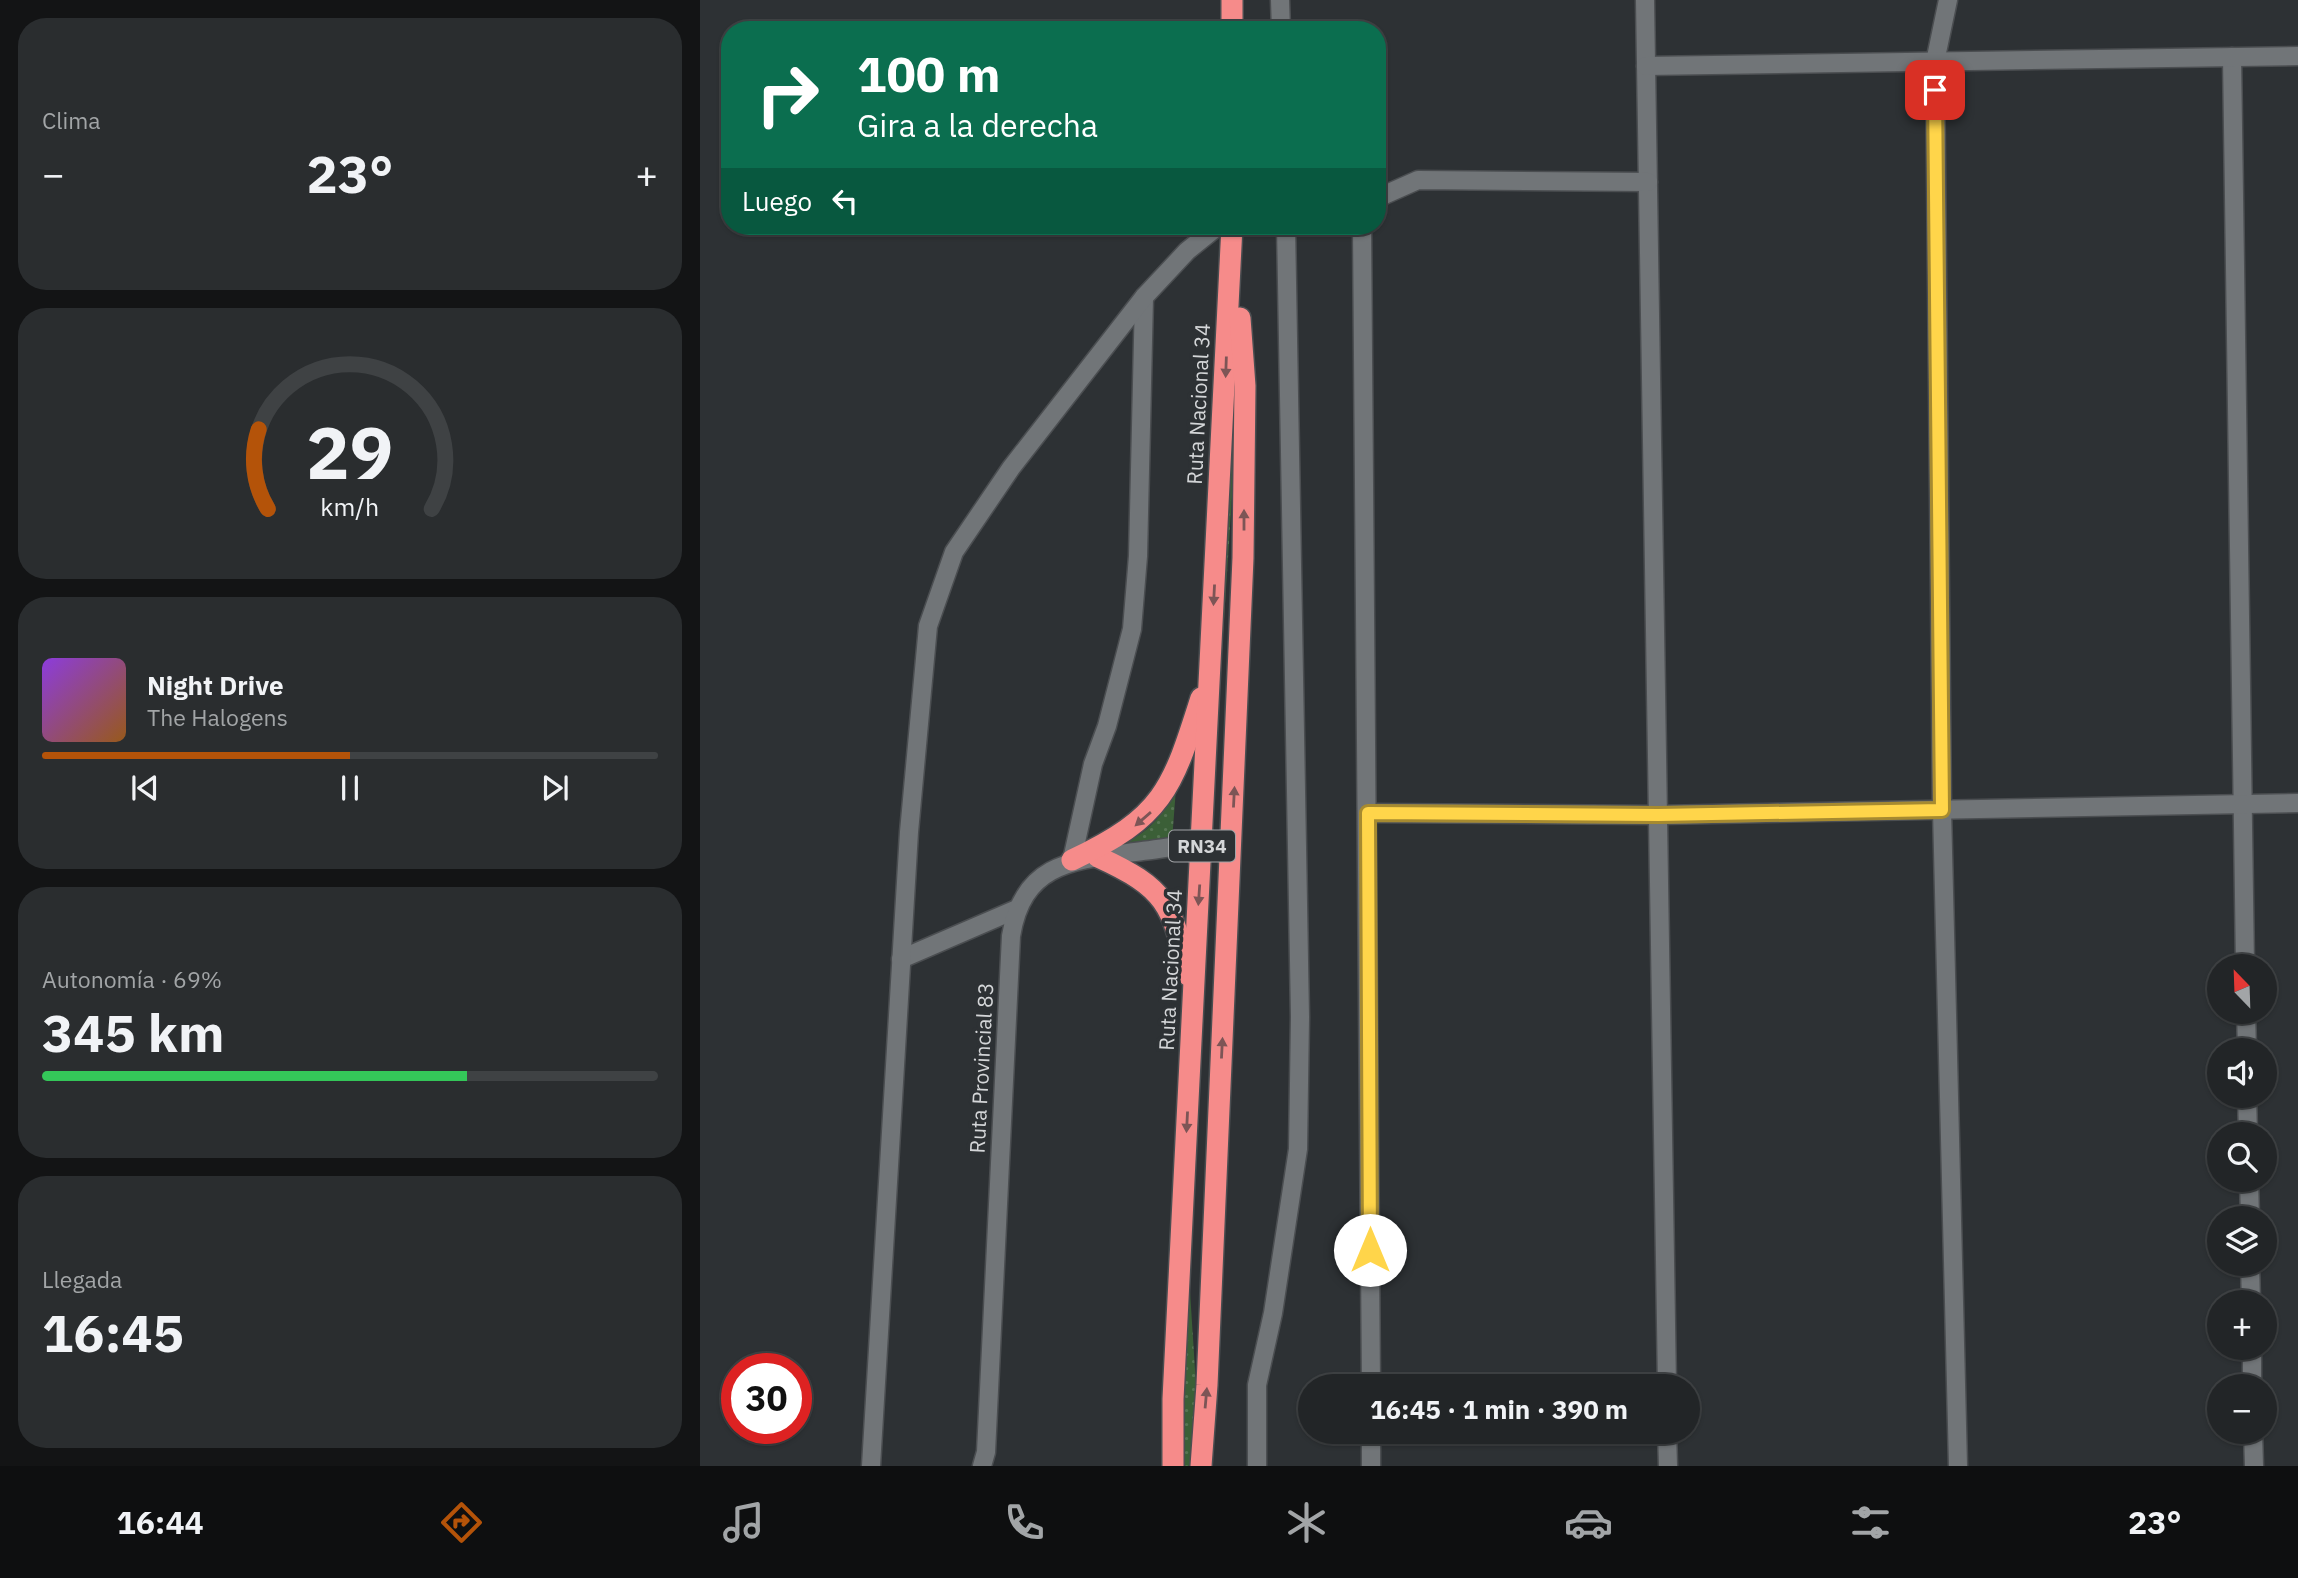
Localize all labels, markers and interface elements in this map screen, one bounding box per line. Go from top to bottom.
text: 100 m [857,42,1001,105]
icon: right [742,49,833,140]
pin [1905,60,1965,120]
icon: arrive [1916,71,1954,109]
text: Gira a la derecha [857,104,1098,146]
text: Clima [42,105,101,135]
text: 23° [307,140,393,207]
text: − [42,149,65,198]
text: + [635,149,658,198]
icon: left [826,182,864,220]
text: Luego [742,184,812,218]
street label: Ruta Nacional 34 [1180,323,1216,485]
one-way arrow [1221,357,1232,379]
text: 29 [306,405,394,500]
text: km/h [321,490,379,523]
one-way arrow [1238,509,1250,531]
one-way arrow [1208,584,1219,606]
text: Night Drive [147,668,284,702]
text: The Halogens [147,702,288,732]
icon: previous [126,769,164,807]
icon: pause [331,769,369,807]
icon: next [536,769,574,807]
one-way arrow [1228,785,1239,807]
one-way arrow [1134,811,1151,826]
road number: RN34 [1169,831,1235,862]
one-way arrow [1194,884,1205,906]
street label: Ruta Nacional 34 [1152,889,1188,1051]
north arrow [2207,954,2277,1024]
map controls [2207,954,2277,1444]
text: Autonomía · 69% [42,964,222,994]
street label: Ruta Provincial 83 [963,982,999,1154]
text: 345 km [42,999,224,1066]
one-way arrow [1217,1037,1228,1059]
button: sound [2207,1038,2277,1108]
one-way arrow [1181,1112,1192,1134]
button: search [2207,1122,2277,1192]
button: layers [2207,1206,2277,1276]
position arrow [1333,1213,1407,1287]
text: Llegada [42,1264,122,1294]
button: + [2207,1290,2277,1360]
text: 16:45 [42,1299,184,1366]
speed limit sign: 30 [721,1353,812,1444]
button: − [2207,1374,2277,1444]
one-way arrow [1201,1387,1212,1409]
text: 16:45 · 1 min · 390 m [1370,1392,1628,1426]
icon: directions [437,1498,486,1547]
icon: music [719,1498,768,1547]
icon: phone [1000,1498,1049,1547]
icon: climate [1282,1498,1331,1547]
icon: car [1564,1498,1613,1547]
icon: filters [1846,1498,1895,1547]
text: 16:44 [116,1501,204,1543]
text: 23° [2128,1501,2182,1543]

